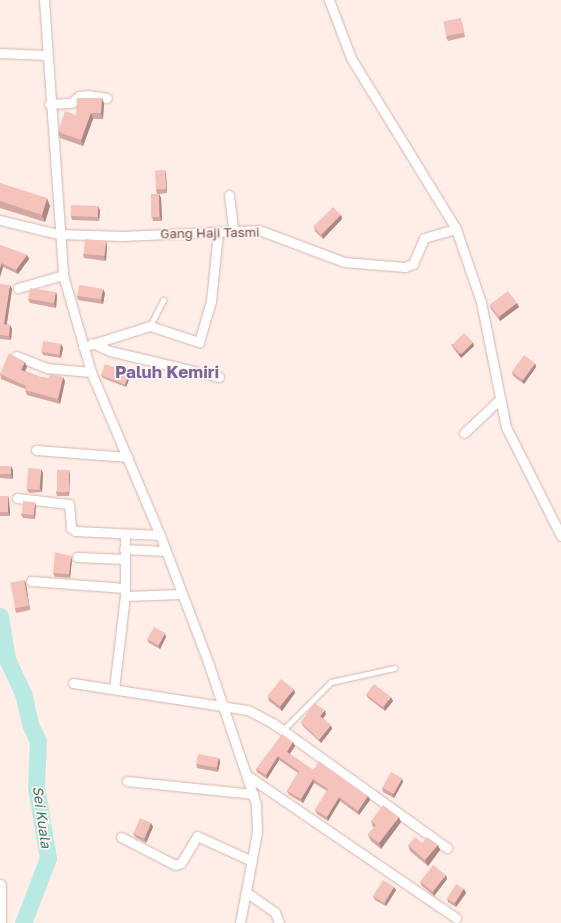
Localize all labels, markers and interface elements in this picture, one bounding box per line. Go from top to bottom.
street label: Gang Haji Tasmi [160,224,260,242]
district label: Paluh Kemiri [115,362,219,382]
water label: Sei Kuala [29,785,55,849]

